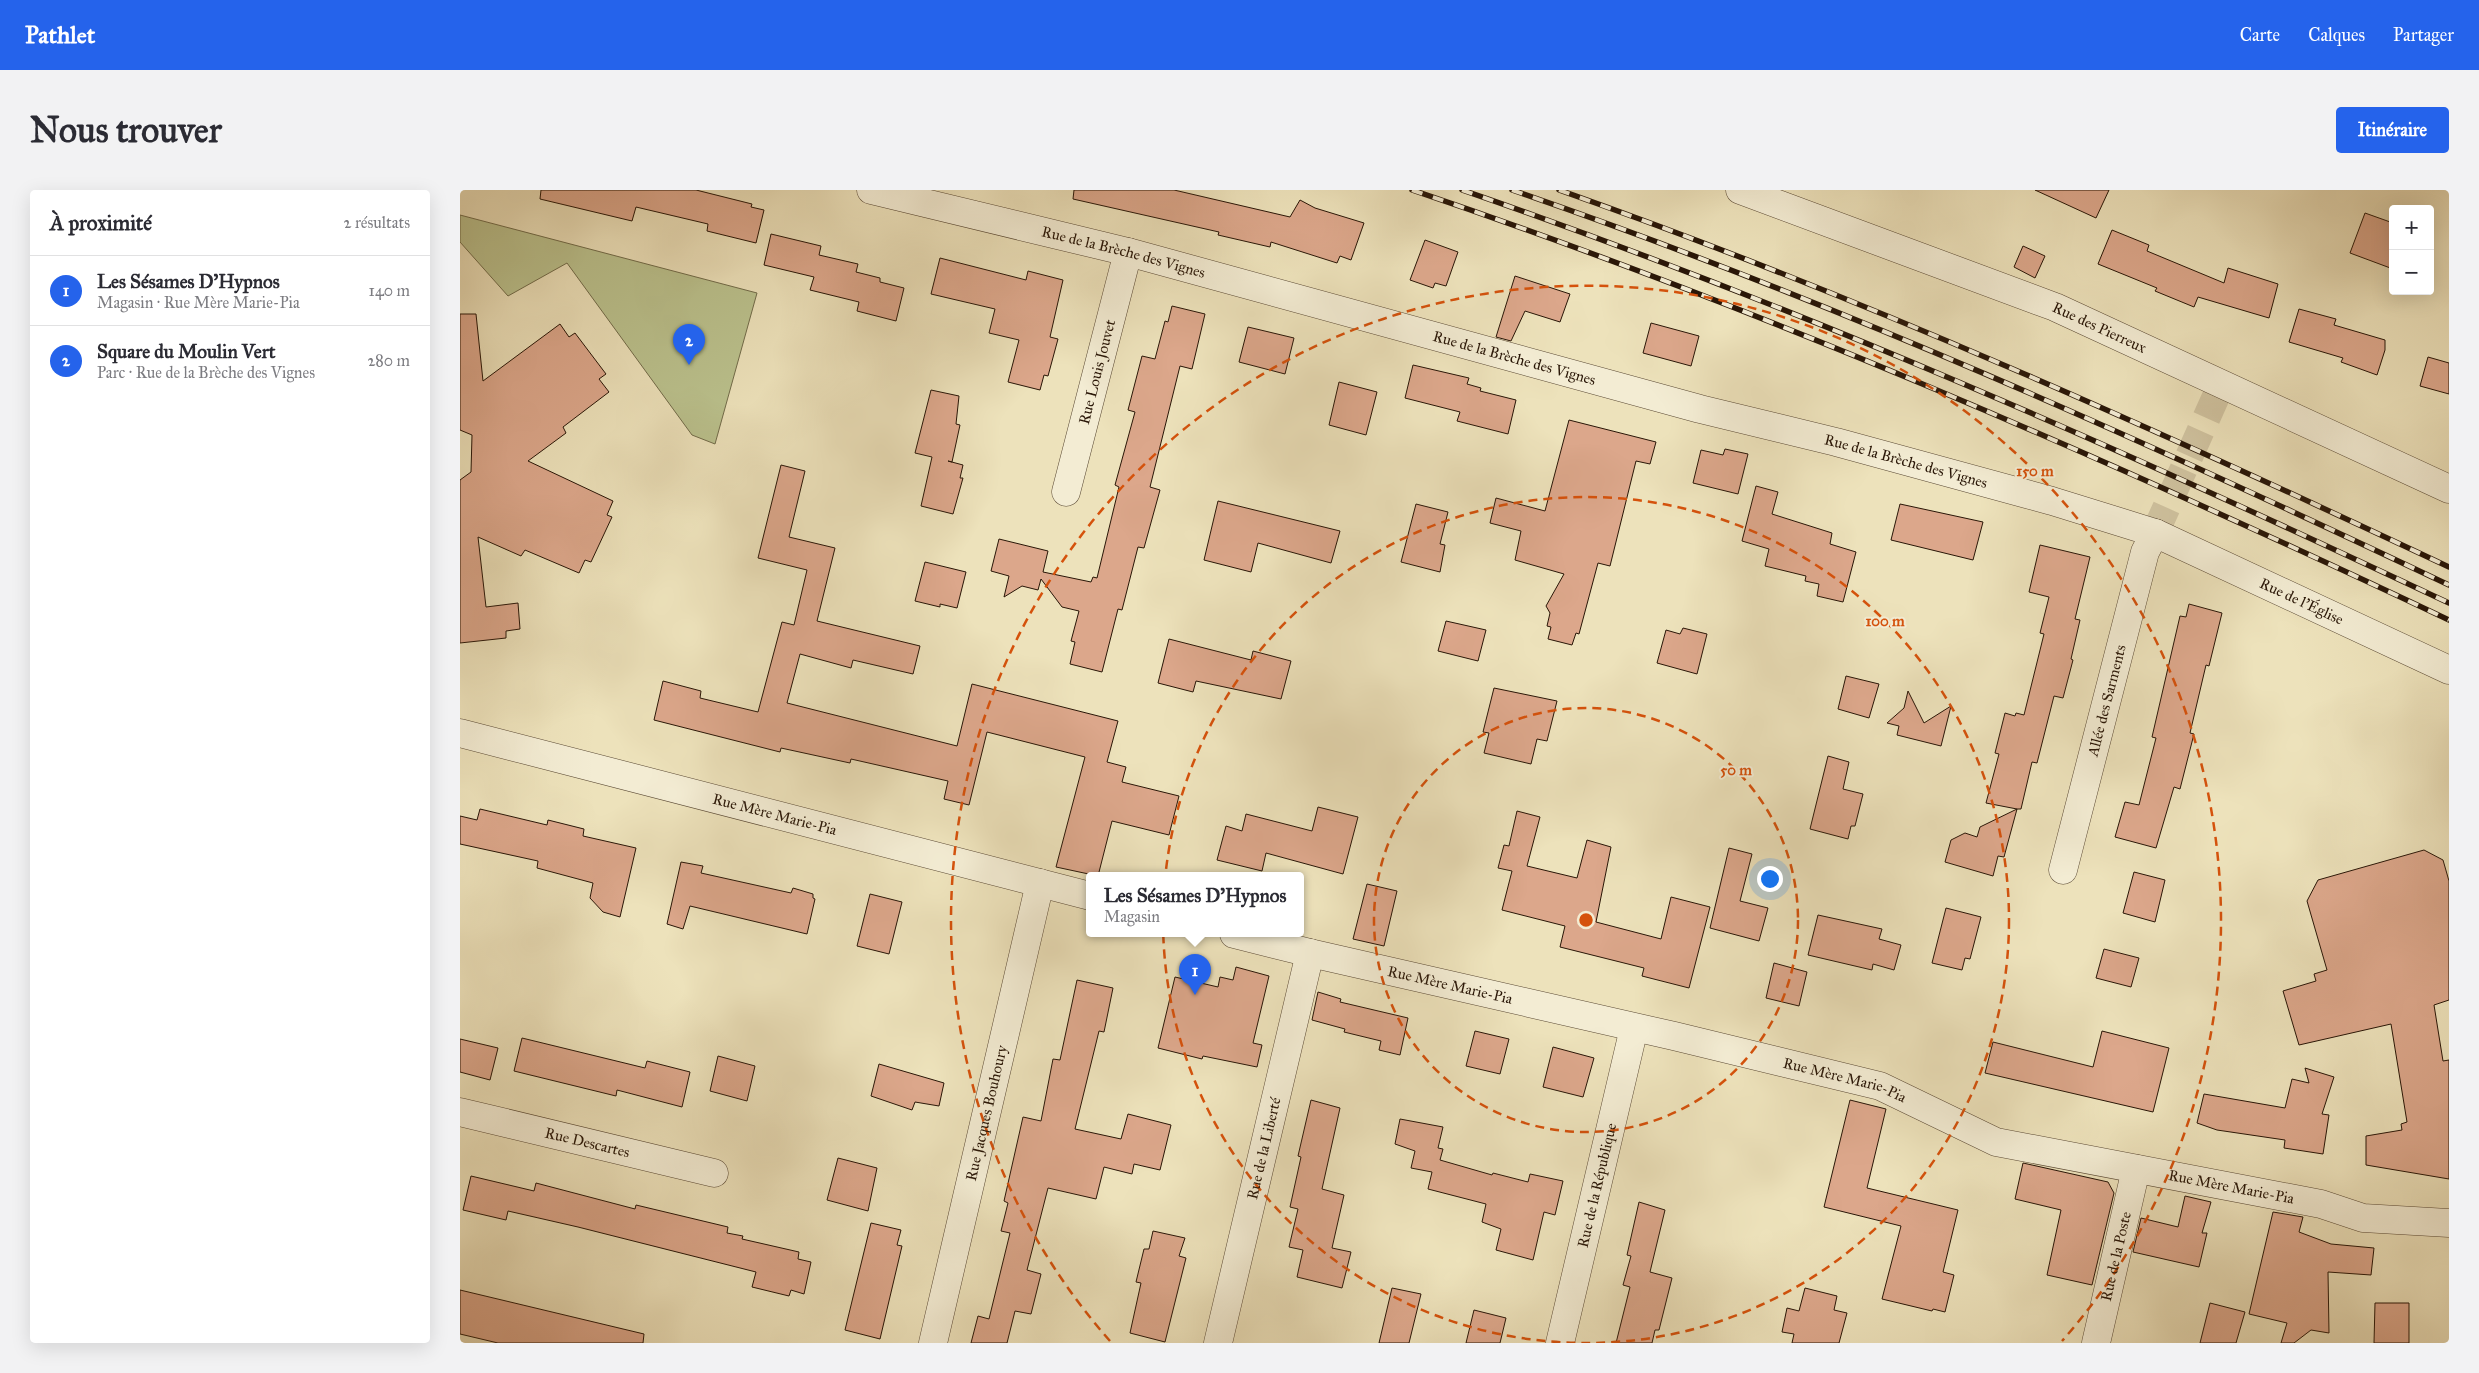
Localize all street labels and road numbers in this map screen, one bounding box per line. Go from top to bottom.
street label: Rue de la Brèche des Vignes [1040,222,1207,282]
street label: Rue des Pierreux [2050,298,2150,357]
street label: Rue Louis Jouvet [1075,317,1119,426]
street label: Rue de la Brèche des Vignes [1431,327,1598,389]
street label: Rue de la Brèche des Vignes [1823,431,1989,492]
street label: Rue de l'Église [2257,574,2346,629]
street label: Allée des Sarments [2083,643,2130,759]
street label: Rue Mère Marie-Pia [711,790,839,839]
street label: Rue Mère Marie-Pia [1386,962,1515,1008]
street label: Rue Jacques Bouhoury [962,1043,1011,1183]
street label: Rue Mère Marie-Pia [1781,1054,1910,1107]
street label: Rue de la Liberté [1243,1095,1285,1201]
street label: Rue de la République [1574,1121,1620,1249]
street label: Rue Descartes [543,1124,632,1161]
street label: Rue Mère Marie-Pia [2167,1166,2296,1208]
street label: Rue de la Poste [2097,1210,2135,1303]

